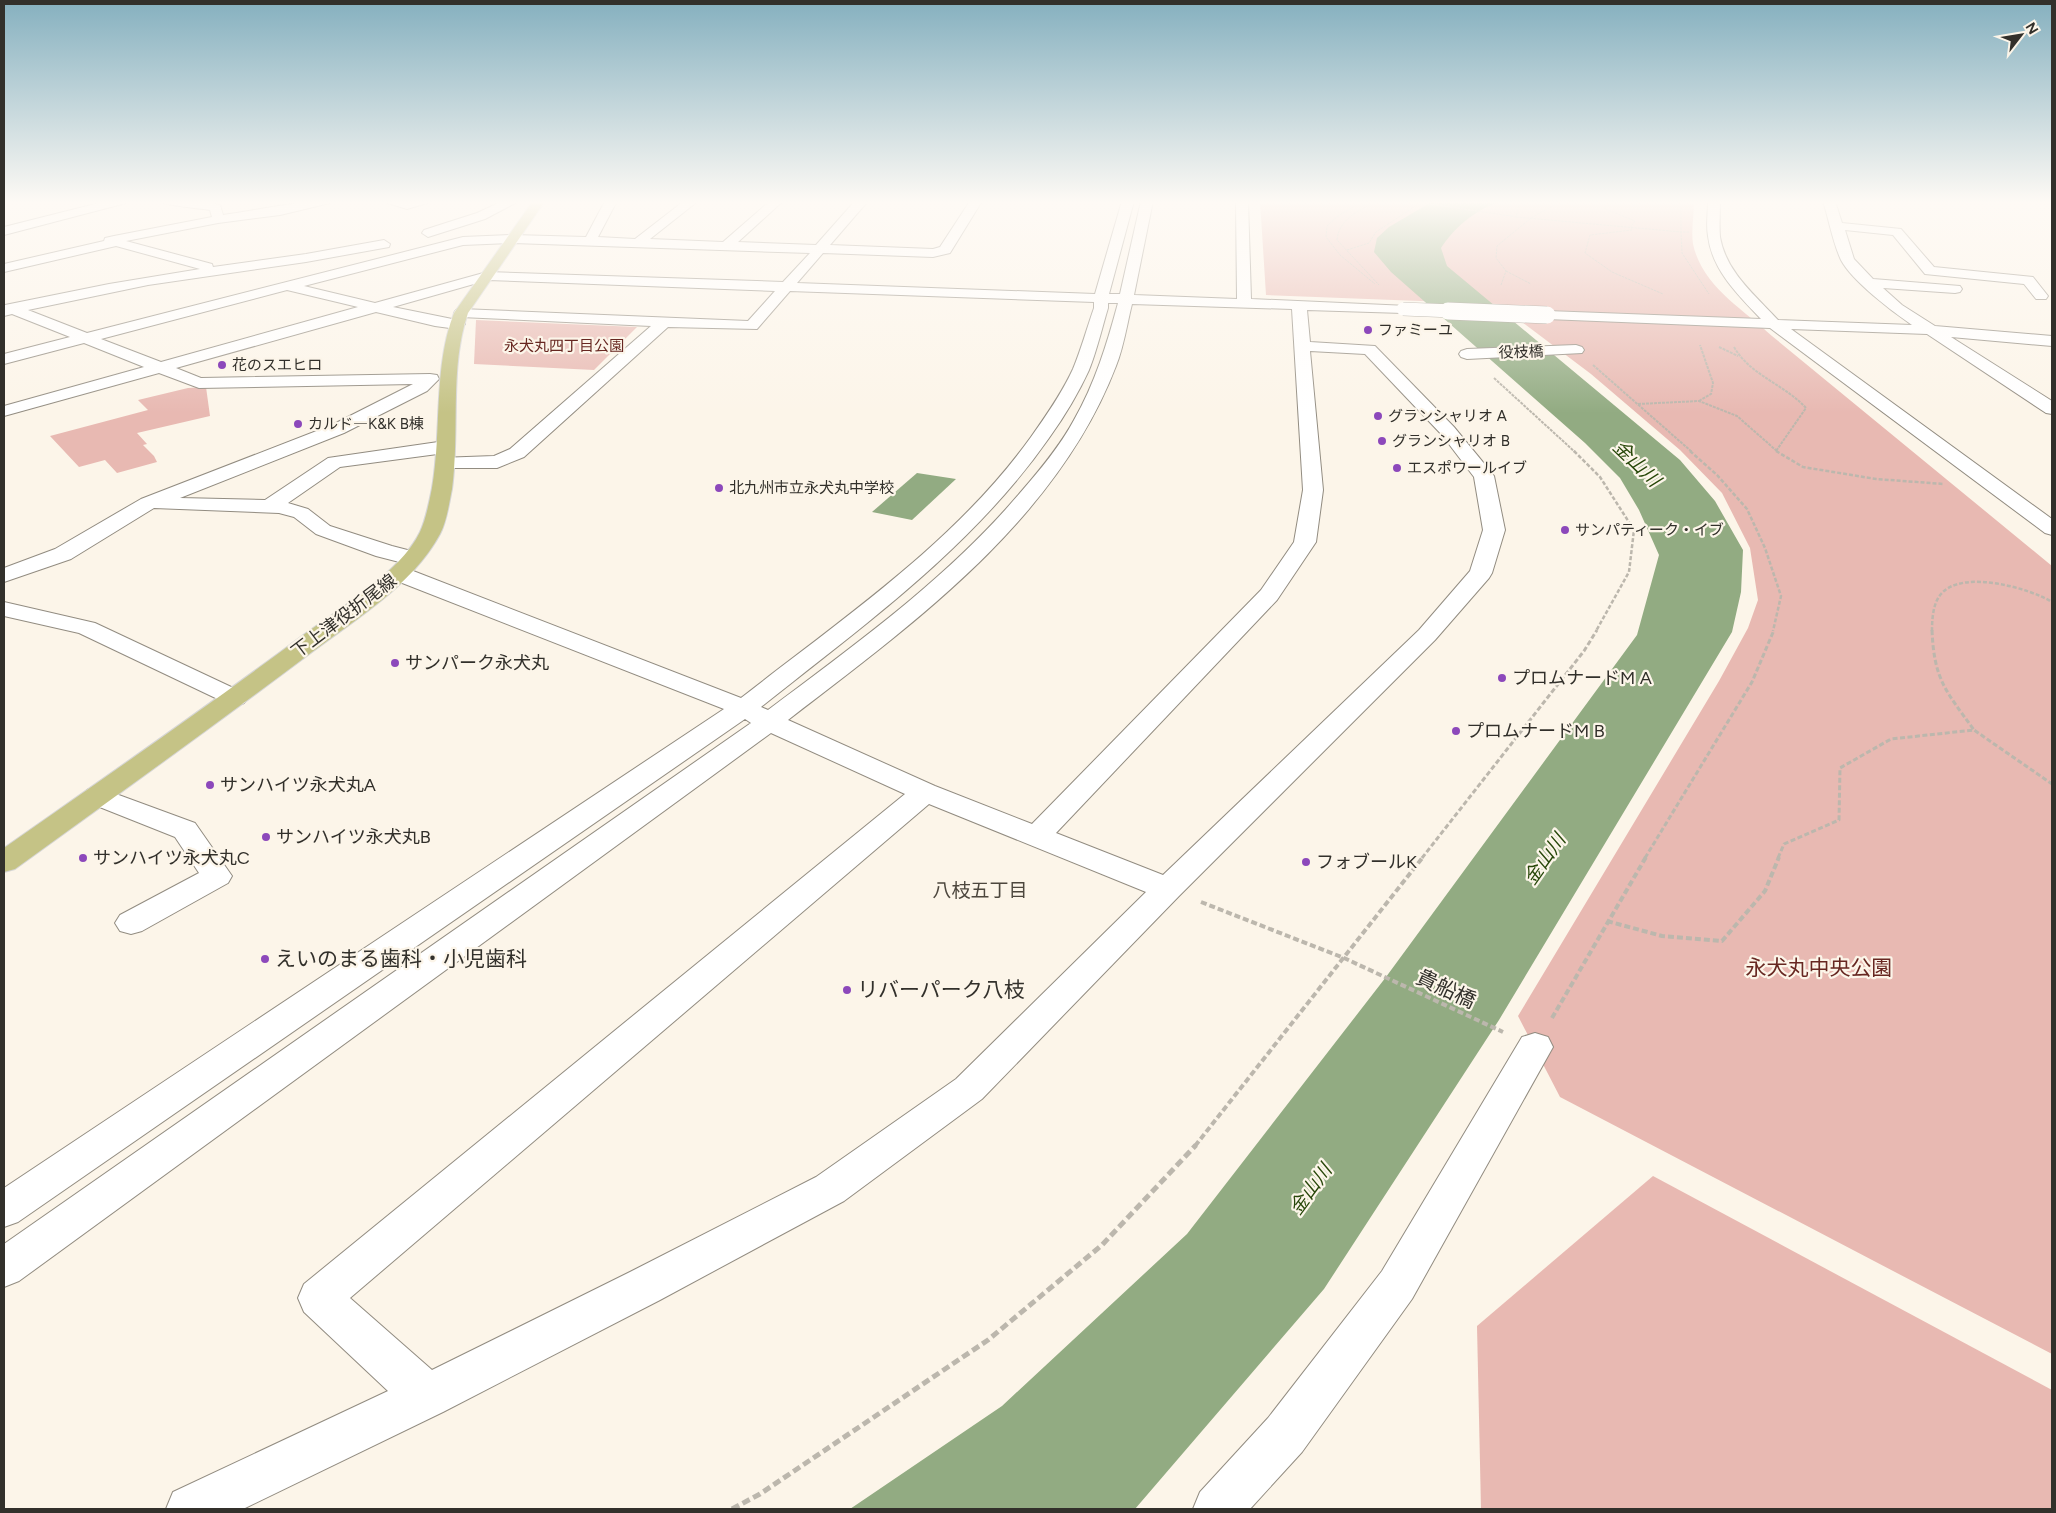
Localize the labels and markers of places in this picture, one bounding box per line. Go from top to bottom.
place label: ファミーユ [1378,321,1453,339]
marker: ファミーユ [1362,324,1374,336]
place label: 花のスエヒロ [232,356,322,374]
marker: 花のスエヒロ [216,359,228,371]
place label: グランシャリオ A [1388,407,1507,425]
marker: グランシャリオ A [1372,410,1384,422]
place label: カルド―K&K B棟 [308,415,424,433]
marker: カルド―K&K B棟 [292,418,304,430]
place label: グランシャリオ B [1392,432,1510,450]
marker: グランシャリオ B [1376,435,1388,447]
place label: エスポワールイブ [1407,459,1527,477]
marker: エスポワールイブ [1391,462,1403,474]
place label: 北九州市立永犬丸中学校 [729,479,894,497]
marker: 北九州市立永犬丸中学校 [713,482,725,494]
place label: サンパティーク・イブ [1575,521,1724,539]
marker: サンパティーク・イブ [1559,524,1571,536]
place label: サンパーク永犬丸 [405,652,549,674]
marker: サンパーク永犬丸 [389,657,401,669]
place label: プロムナードM A [1512,667,1652,689]
marker: プロムナードM A [1496,672,1508,684]
place label: プロムナードM B [1466,720,1605,742]
marker: プロムナードM B [1450,725,1462,737]
place label: サンハイツ永犬丸A [220,774,376,796]
marker: サンハイツ永犬丸A [204,779,216,791]
place label: サンハイツ永犬丸B [276,826,431,848]
marker: サンハイツ永犬丸B [260,831,272,843]
place label: サンハイツ永犬丸C [93,847,250,869]
place label: フォブールK [1316,851,1417,873]
marker: サンハイツ永犬丸C [77,852,89,864]
marker: フォブールK [1300,856,1312,868]
place label: えいのまる歯科・小児歯科 [275,946,527,971]
marker: えいのまる歯科・小児歯科 [259,953,271,965]
place label: リバーパーク八枝 [857,977,1025,1002]
marker: リバーパーク八枝 [841,984,853,996]

